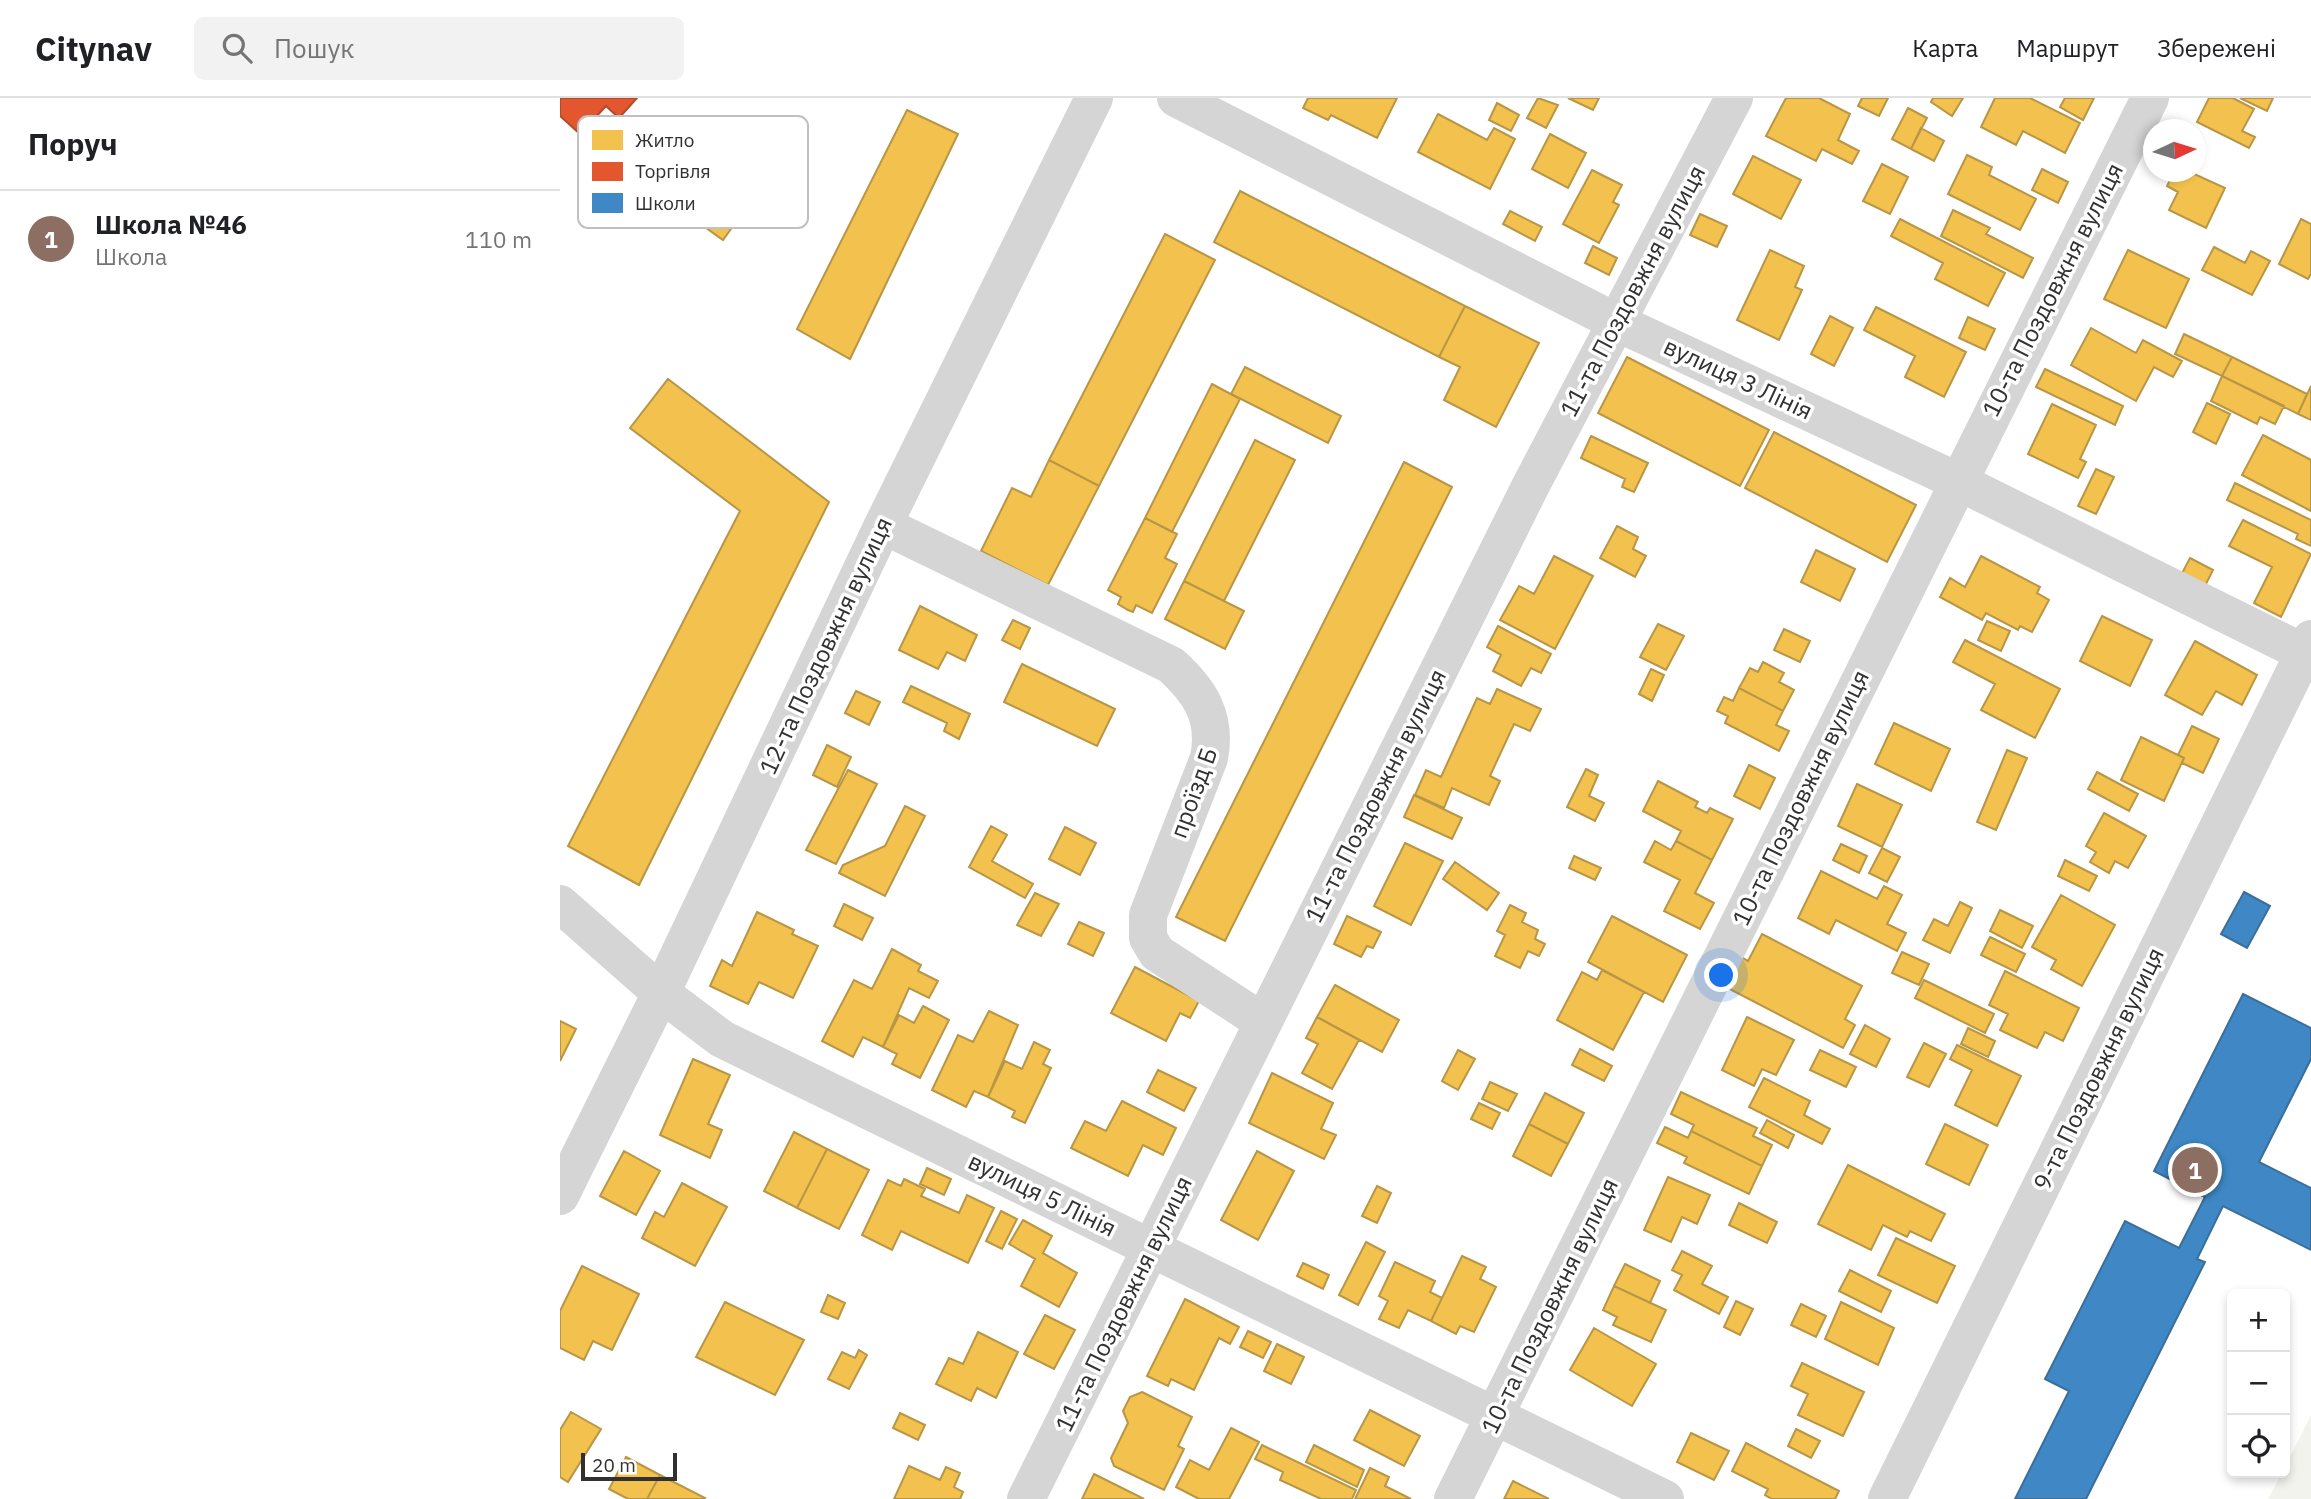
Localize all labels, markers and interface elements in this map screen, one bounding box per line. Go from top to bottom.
search box [194,17,684,80]
text: Citynav [35,27,152,70]
icon: search [218,29,256,67]
text: Пошук [274,31,355,65]
text: Карта [1912,32,1978,64]
text: Маршрут [2016,32,2119,64]
text: Збережені [2157,32,2276,64]
legend [578,116,808,228]
north arrow [2143,119,2206,182]
text: Поруч [28,124,118,163]
text: Житло [635,128,694,152]
street label: 10-та Поздовжня вулиця [1974,157,2130,422]
text: Торгівля [635,159,711,183]
street label: 11-та Поздовжня вулиця [1552,159,1712,422]
text: Школи [635,191,696,215]
text: Школа №46 [95,207,247,241]
text: 1 [44,224,58,254]
text: 110 m [465,224,532,254]
text: Школа [95,241,167,271]
street label: вулиця 3 Лінія [1659,330,1818,427]
street label: 12-та Поздовжня вулиця [751,512,899,780]
street label: 11-та Поздовжня вулиця [1297,663,1453,928]
street label: 10-та Поздовжня вулиця [1724,664,1876,931]
street label: проїзд Б [1162,743,1224,842]
street label: 9-та Поздовжня вулиця [2025,942,2171,1195]
your location [1704,958,1738,992]
street label: вулиця 5 Лінія [963,1144,1122,1244]
pin: 1 [2172,1144,2218,1196]
street label: 11-та Поздовжня вулиця [1047,1170,1199,1437]
street label: 10-та Поздовжня вулиця [1473,1172,1625,1439]
map controls [2227,1289,2290,1478]
button: + [2227,1289,2290,1352]
button: − [2227,1352,2290,1415]
button: locate [2227,1415,2290,1478]
scale bar [581,1450,677,1482]
text: 20 m [592,1453,636,1477]

